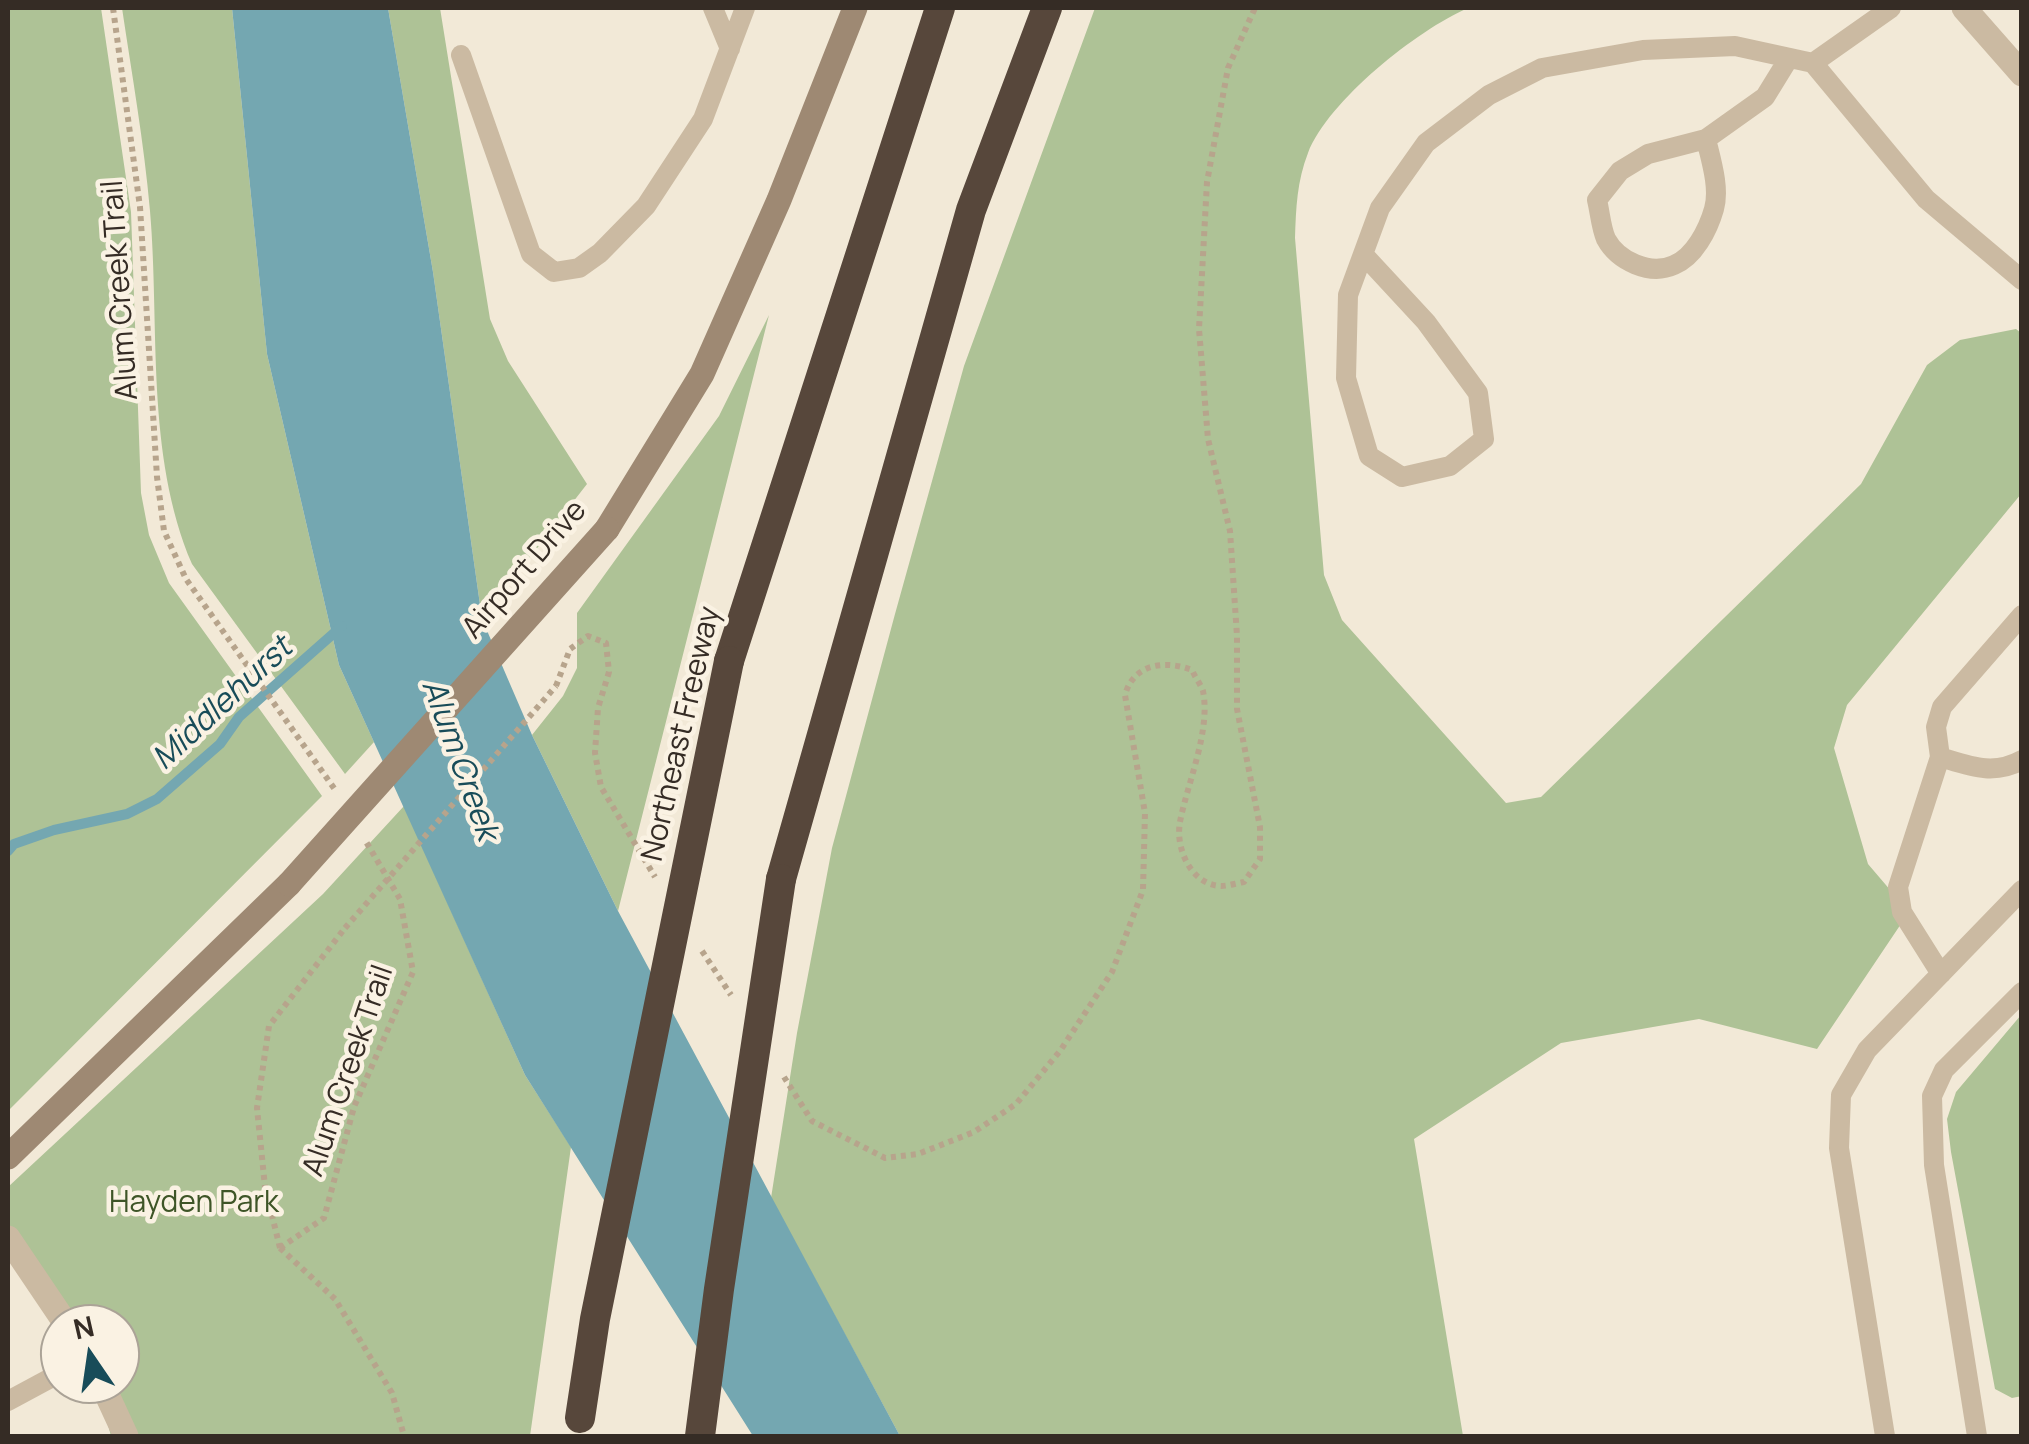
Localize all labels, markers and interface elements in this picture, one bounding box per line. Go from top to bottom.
street label: Alum Creek Trail [95,179,147,401]
street label: Airport Drive [455,494,595,646]
street label: Northeast Freeway [635,603,729,865]
water label: Middlehurst [145,630,301,778]
water label: Alum Creek [412,675,506,845]
street label: Alum Creek Trail [296,961,402,1181]
park label: Hayden Park [109,1186,279,1222]
north arrow [40,1304,140,1404]
text: N [70,1306,98,1347]

